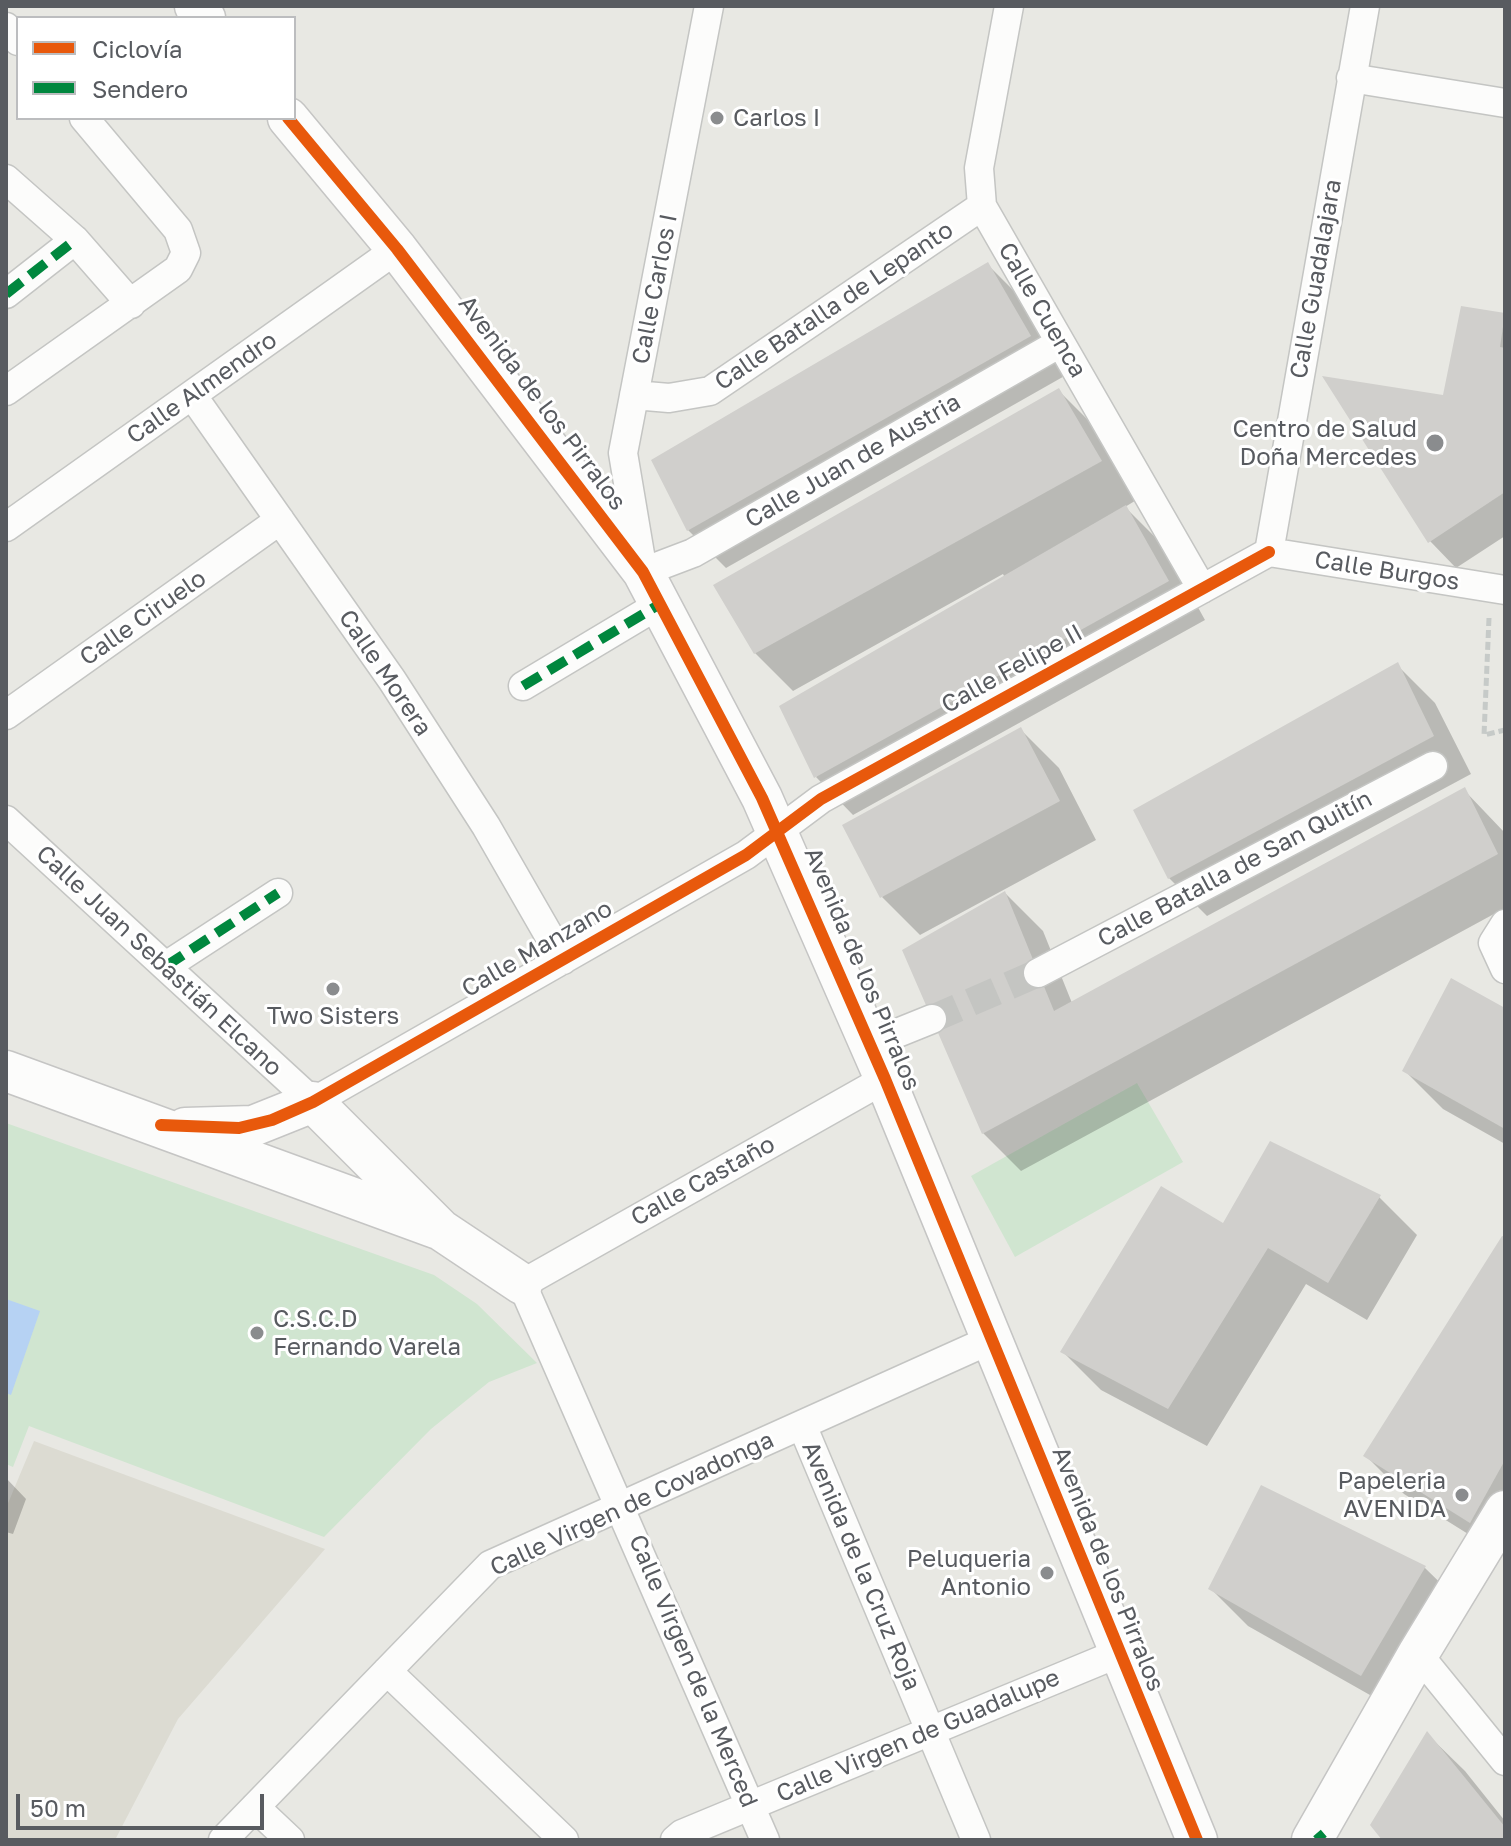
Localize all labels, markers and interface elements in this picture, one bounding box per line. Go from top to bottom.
legend [16,16,296,120]
text: Ciclovía [92,34,183,63]
text: Sendero [92,74,188,103]
place label: Carlos I [733,104,820,132]
marker: Carlos I [708,109,726,127]
street label: Calle Guadalajara [1284,177,1348,381]
street label: Calle Carlos I [626,212,684,366]
street label: Calle Batalla de Lepanto [709,215,959,397]
street label: Calle Cuenca [992,237,1092,383]
street label: Avenida de los Pirralos [452,290,632,516]
street label: Calle Almendro [121,326,283,450]
street label: Calle Juan de Austria [740,388,966,534]
place label: Centro de Salud Doña Mercedes [1233,415,1417,471]
marker: Centro de Salud Doña Mercedes [1424,432,1446,454]
street label: Calle Burgos [1312,545,1462,597]
street label: Calle Ciruelo [74,564,212,672]
street label: Calle Morera [332,605,438,741]
street label: Calle Felipe II [936,618,1088,720]
street label: Calle Batalla de San Quitín [1093,784,1377,954]
street label: Calle Juan Sebastián Elcano [30,839,288,1083]
street label: Avenida de los Pirralos [798,843,926,1095]
street label: Calle Manzano [457,894,617,1004]
marker: Two Sisters [324,980,342,998]
place label: Two Sisters [267,1002,399,1030]
street label: Calle Castaño [626,1130,780,1232]
place label: C.S.C.D Fernando Varela [273,1305,461,1361]
marker: C.S.C.D Fernando Varela [248,1324,266,1342]
street label: Calle Virgen de Covadonga [486,1426,778,1582]
street label: Avenida de la Cruz Roja [795,1437,927,1695]
street label: Avenida de los Pirralos [1046,1443,1170,1695]
place label: Papeleria AVENIDA [1338,1467,1446,1523]
marker: Papeleria AVENIDA [1453,1486,1471,1504]
street label: Calle Virgen de la Merced [622,1530,764,1812]
place label: Peluqueria Antonio [907,1545,1031,1601]
marker: Peluqueria Antonio [1038,1564,1056,1582]
street label: Calle Virgen de Guadalupe [772,1663,1064,1809]
scale bar [20,1778,268,1828]
text: 50 m [30,1793,86,1822]

